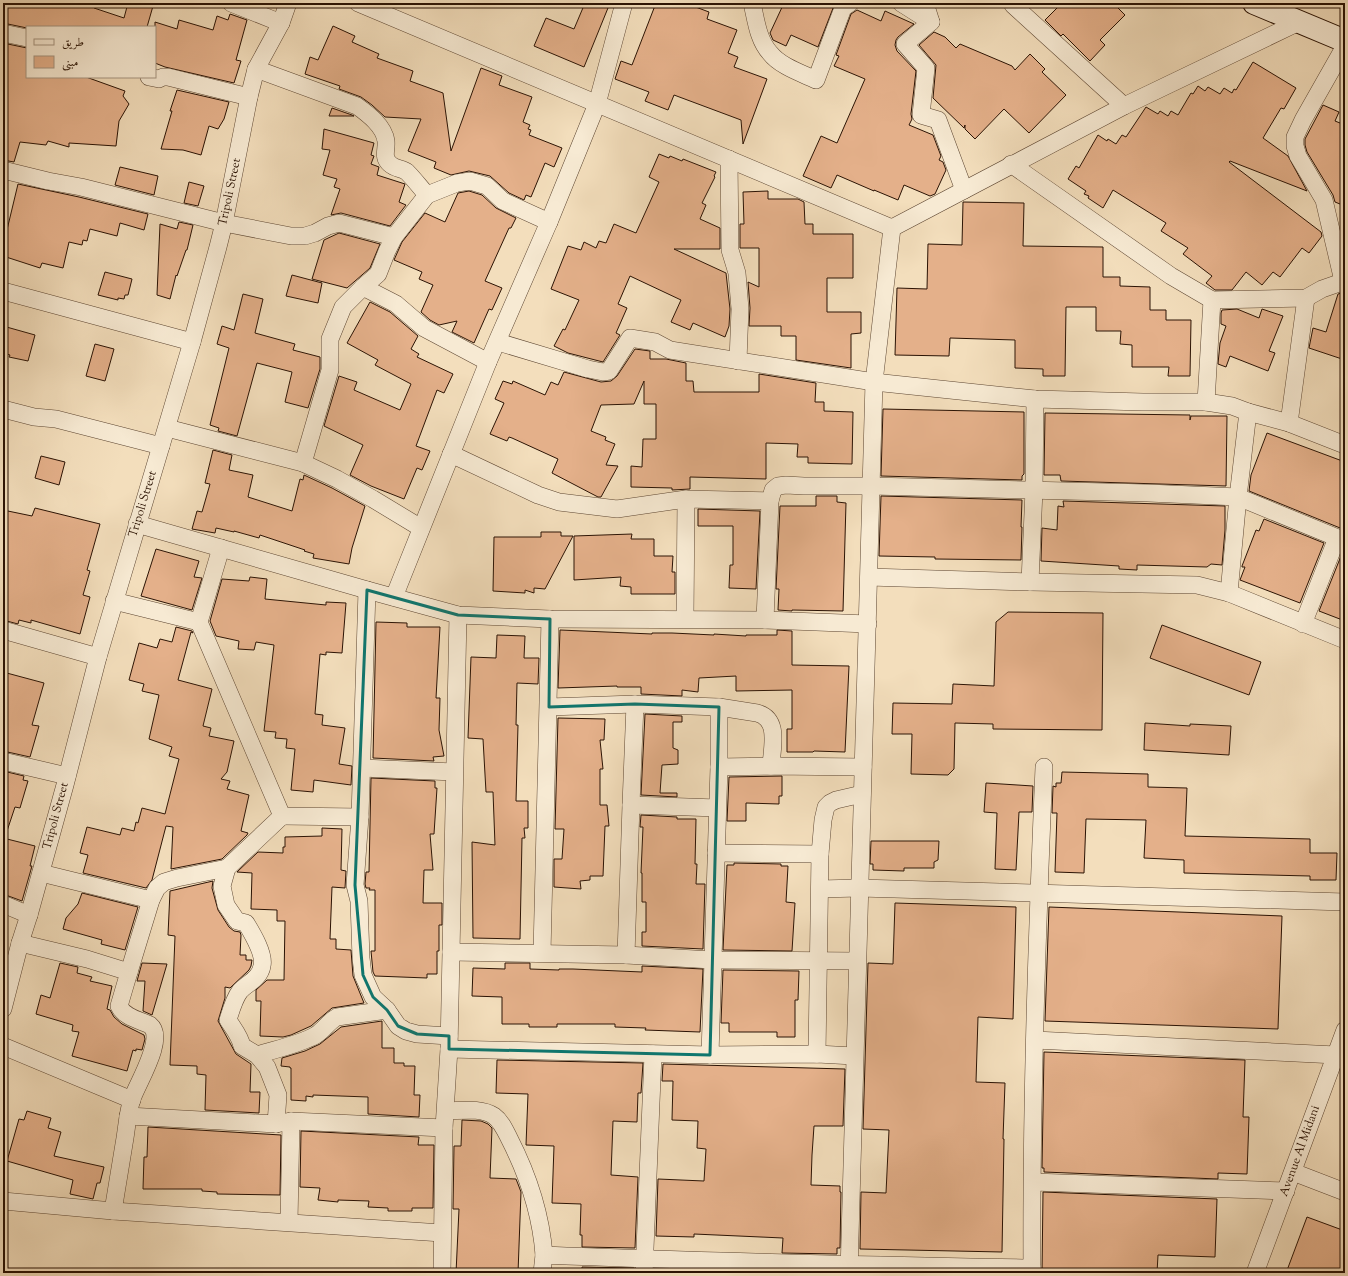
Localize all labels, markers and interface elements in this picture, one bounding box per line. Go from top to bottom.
legend [26,26,156,78]
text: طريق [62,34,84,52]
text: مبنى [62,54,78,72]
street label: Tripoli Street [214,157,246,227]
street label: Tripoli Street [124,469,162,539]
street label: Tripoli Street [38,780,74,852]
street label: Avenue Al Midani [1275,1103,1325,1199]

